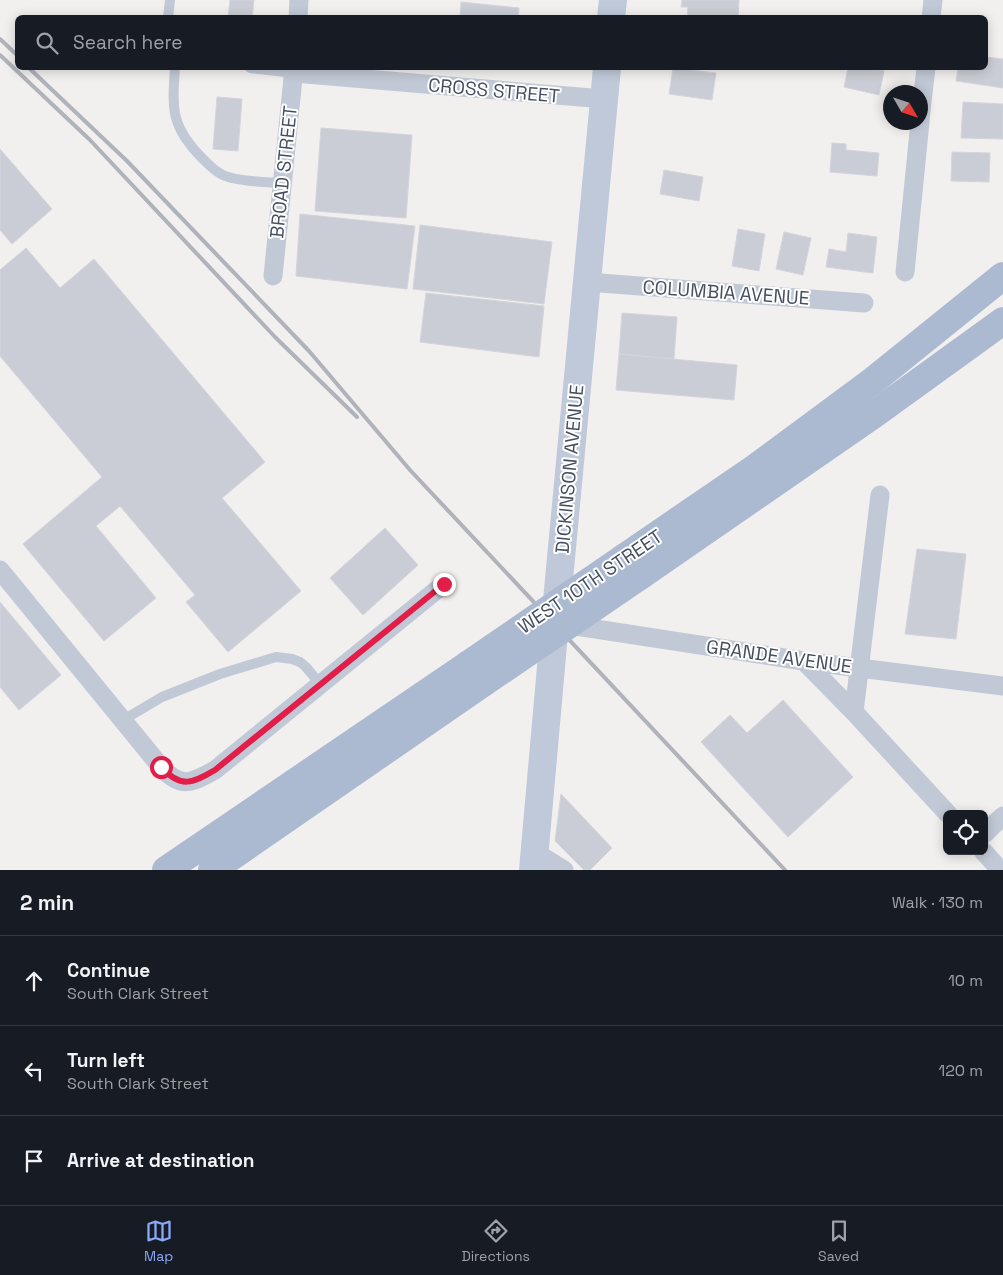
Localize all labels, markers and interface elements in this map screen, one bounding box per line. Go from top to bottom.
search box [15,15,988,70]
icon: search [33,29,61,57]
text: Search here [73,30,183,55]
street label: CROSS STREET [427,72,561,109]
north arrow [883,85,928,130]
street label: BROAD STREET [264,104,303,240]
street label: COLUMBIA AVENUE [642,274,810,311]
street label: DICKINSON AVENUE [550,384,589,554]
street label: WEST 10TH STREET [513,524,667,639]
route end [433,573,456,596]
street label: GRANDE AVENUE [705,634,853,679]
route start [150,756,173,779]
map controls [943,810,988,855]
button: locate [943,810,988,855]
text: 2 min [20,889,74,916]
text: Walk · 130 m [892,892,983,913]
text: Continue [67,958,150,983]
icon: ahead [20,967,48,995]
text: 10 m [948,970,983,991]
text: South Clark Street [67,983,209,1004]
text: Turn left [67,1048,145,1073]
icon: left [20,1057,48,1085]
text: 120 m [939,1060,983,1081]
text: South Clark Street [67,1073,209,1094]
icon: arrive [20,1147,48,1175]
text: Arrive at destination [67,1148,255,1173]
tab: Map [144,1217,173,1265]
tab: Directions [461,1217,530,1265]
tab: Saved [818,1217,859,1265]

